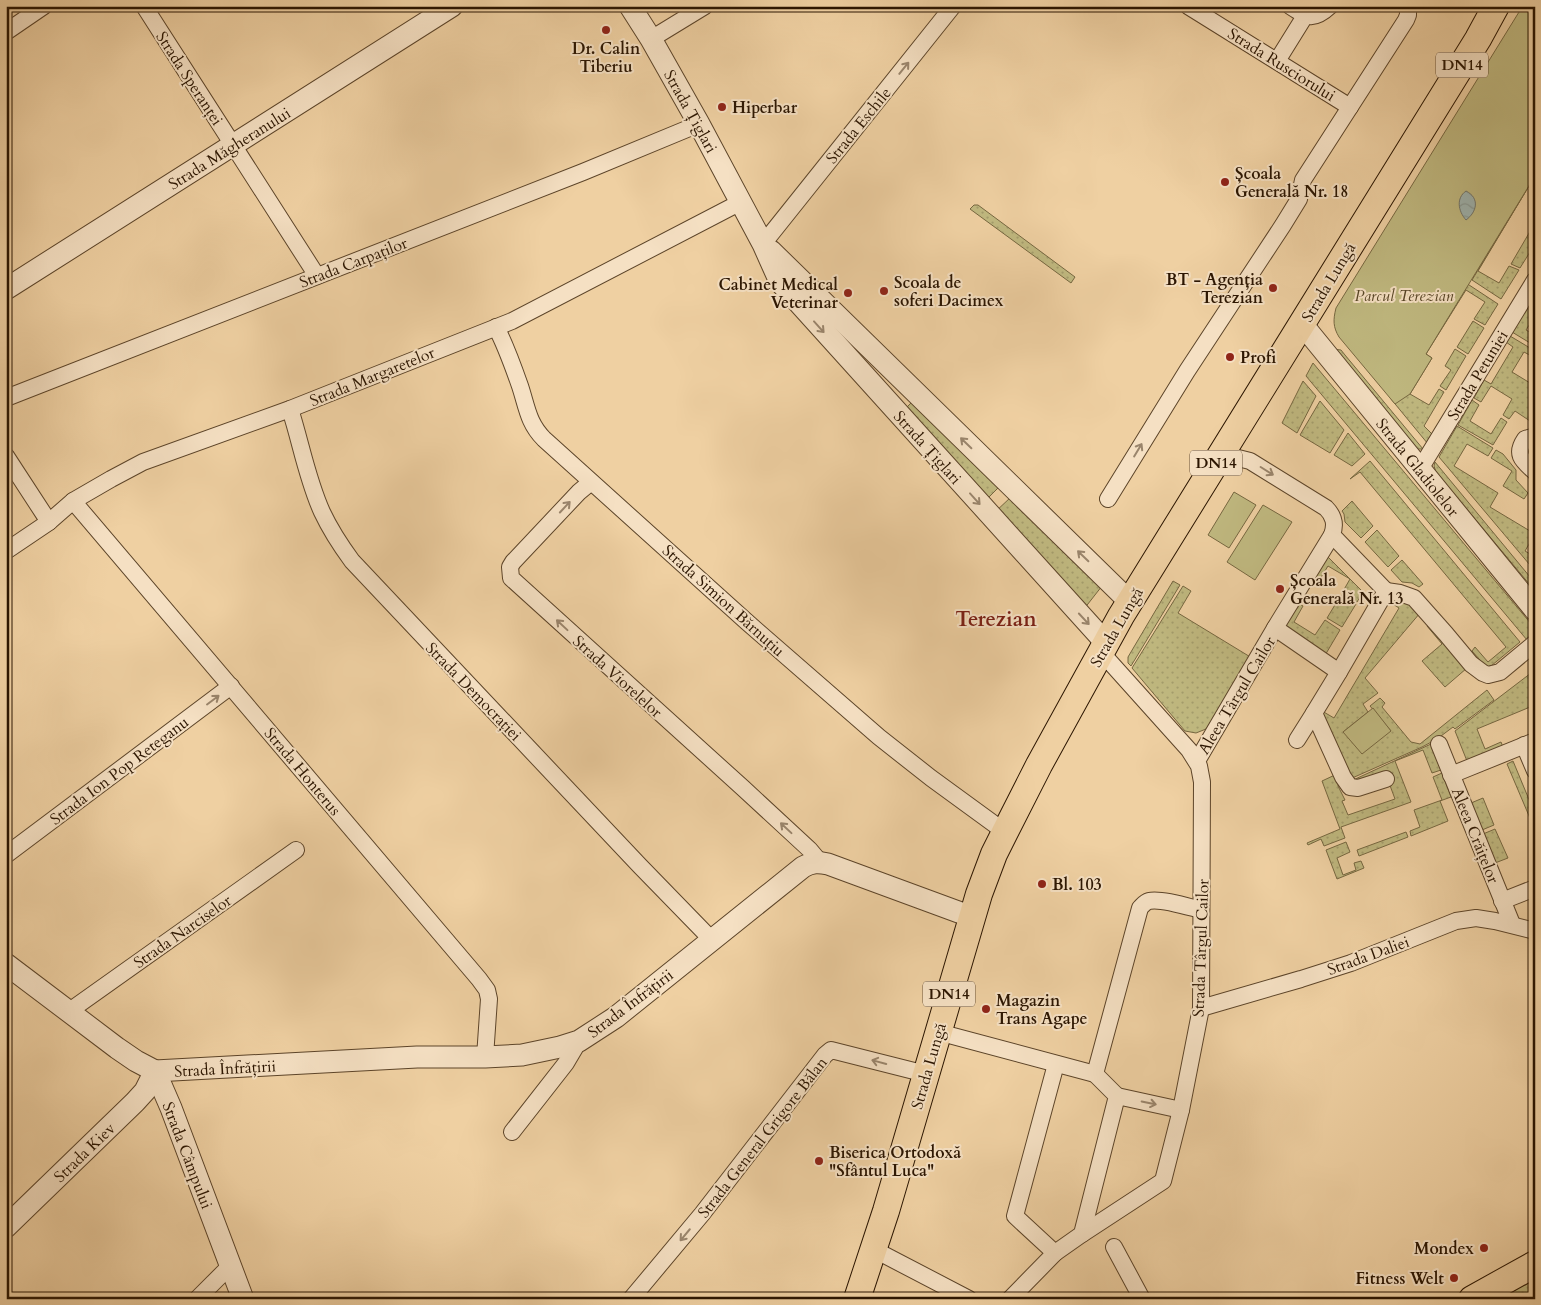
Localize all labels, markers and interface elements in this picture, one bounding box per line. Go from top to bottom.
street label: Strada Rusciorului [1223,23,1340,107]
marker: Dr. Calin Tiberiu [600,24,612,36]
street label: Strada Speranței [151,27,228,130]
place label: Dr. Calin Tiberiu [572,38,641,78]
road number: DN14 [1436,52,1488,78]
one-way arrow [898,62,909,75]
street label: Strada Țiglari [658,66,722,158]
street label: Strada Eschile [821,83,896,169]
place label: Hiperbar [732,97,798,119]
marker: Hiperbar [716,101,728,113]
street label: Strada Măgheranului [164,102,295,195]
place label: Școala Generală Nr. 18 [1235,163,1348,203]
marker: Școala Generală Nr. 18 [1219,176,1231,188]
street label: Strada Carpaților [296,232,411,294]
street label: Strada Lungă [1297,239,1361,326]
place label: BT - Agenția Terezian [1166,269,1264,309]
place label: Scoala de soferi Dacimex [894,272,1004,312]
place label: Cabinet Medical Veterinar [718,274,839,314]
marker: BT - Agenția Terezian [1267,282,1279,294]
marker: Scoala de soferi Dacimex [878,285,890,297]
park label: Parcul Terezian [1354,285,1454,307]
marker: Cabinet Medical Veterinar [842,287,854,299]
one-way arrow [813,320,825,333]
street label: Strada Petuniei [1442,326,1514,425]
street label: Strada Margaretelor [306,342,438,412]
place label: Profi [1240,347,1276,369]
marker: Profi [1224,351,1236,363]
street label: Strada Țiglari [888,406,967,490]
street label: Strada Gladiolelor [1371,414,1464,522]
one-way arrow [960,437,972,449]
one-way arrow [1134,443,1144,457]
road number: DN14 [1190,450,1242,476]
one-way arrow [1260,467,1274,477]
one-way arrow [969,492,981,505]
one-way arrow [559,500,571,513]
street label: Strada Simion Bărnuțiu [657,540,790,662]
one-way arrow [1077,550,1089,562]
place label: Școala Generală Nr. 13 [1290,570,1403,610]
street label: Strada Lungă [1085,583,1149,671]
marker: Școala Generală Nr. 13 [1274,583,1286,595]
district label: Terezian [955,605,1037,634]
one-way arrow [1078,613,1090,626]
one-way arrow [555,619,568,631]
street label: Strada Viorelelor [568,631,667,723]
street label: Aleea Târgul Cailor [1193,632,1281,759]
street label: Strada Democrației [420,638,526,746]
one-way arrow [206,694,219,705]
street label: Strada Ion Pop Reteganu [46,711,194,830]
street label: Strada Honterus [259,723,346,820]
street label: Aleea Crăițelor [1446,784,1504,887]
one-way arrow [780,822,793,833]
place label: Bl. 103 [1052,874,1102,896]
marker: Bl. 103 [1036,878,1048,890]
street label: Strada Târgul Cailor [1188,878,1214,1018]
street label: Strada Narciselor [129,890,236,974]
street label: Strada Daliei [1324,931,1413,981]
street label: Strada Înfrățirii [583,964,678,1043]
road number: DN14 [923,982,975,1006]
place label: Magazin Trans Agape [996,990,1087,1030]
marker: Magazin Trans Agape [980,1003,992,1015]
street label: Strada Lungă [906,1020,952,1112]
street label: Strada General Grigore Bălan [693,1053,833,1223]
street label: Strada Înfrățirii [174,1055,277,1083]
one-way arrow [871,1057,887,1066]
street label: Strada Câmpului [157,1099,218,1212]
one-way arrow [1141,1099,1157,1108]
street label: Strada Kiev [49,1117,121,1187]
place label: Biserica Ortodoxă "Sfântul Luca" [829,1142,961,1182]
marker: Biserica Ortodoxă "Sfântul Luca" [813,1155,825,1167]
one-way arrow [679,1228,690,1241]
place label: Mondex [1414,1238,1474,1260]
marker: Mondex [1478,1242,1490,1254]
place label: Fitness Welt [1355,1268,1444,1290]
marker: Fitness Welt [1448,1272,1460,1284]

